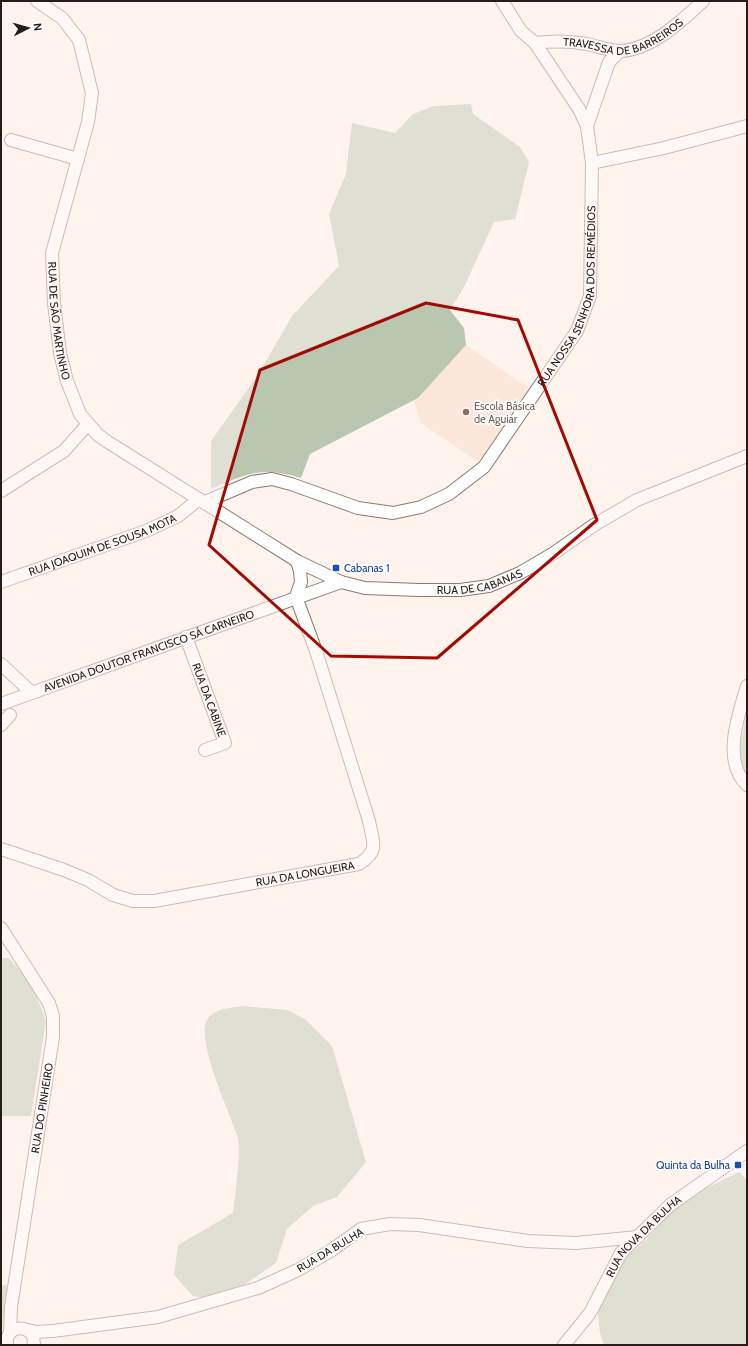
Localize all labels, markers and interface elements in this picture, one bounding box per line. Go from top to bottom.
north arrow [8,8,48,48]
street label: TRAVESSA DE BARREIROS [563,15,686,58]
text: N [31,22,45,32]
street label: RUA NOSSA SENHORA DOS REMÉDIOS [534,205,598,389]
street label: RUA DE SÃO MARTINHO [45,261,74,382]
place label: Escola Básica de Aguiar [474,399,536,426]
marker: Escola Básica de Aguiar [461,407,471,417]
street label: RUA JOAQUIM DE SOUSA MOTA [27,511,179,579]
place label: Cabanas 1 [344,561,390,575]
marker: Cabanas 1 [331,563,341,573]
street label: RUA DE CABANAS [437,566,525,597]
street label: AVENIDA DOUTOR FRANCISCO SÁ CARNEIRO [42,607,256,695]
street label: RUA DA CABINE [189,661,229,739]
street label: RUA DA LONGUEIRA [255,858,356,889]
street label: RUA DO PINHEIRO [28,1061,56,1154]
place label: Quinta da Bulha [656,1158,731,1172]
marker: Quinta da Bulha [733,1160,743,1170]
street label: RUA NOVA DA BULHA [603,1192,684,1280]
street label: RUA DA BULHA [294,1224,366,1275]

